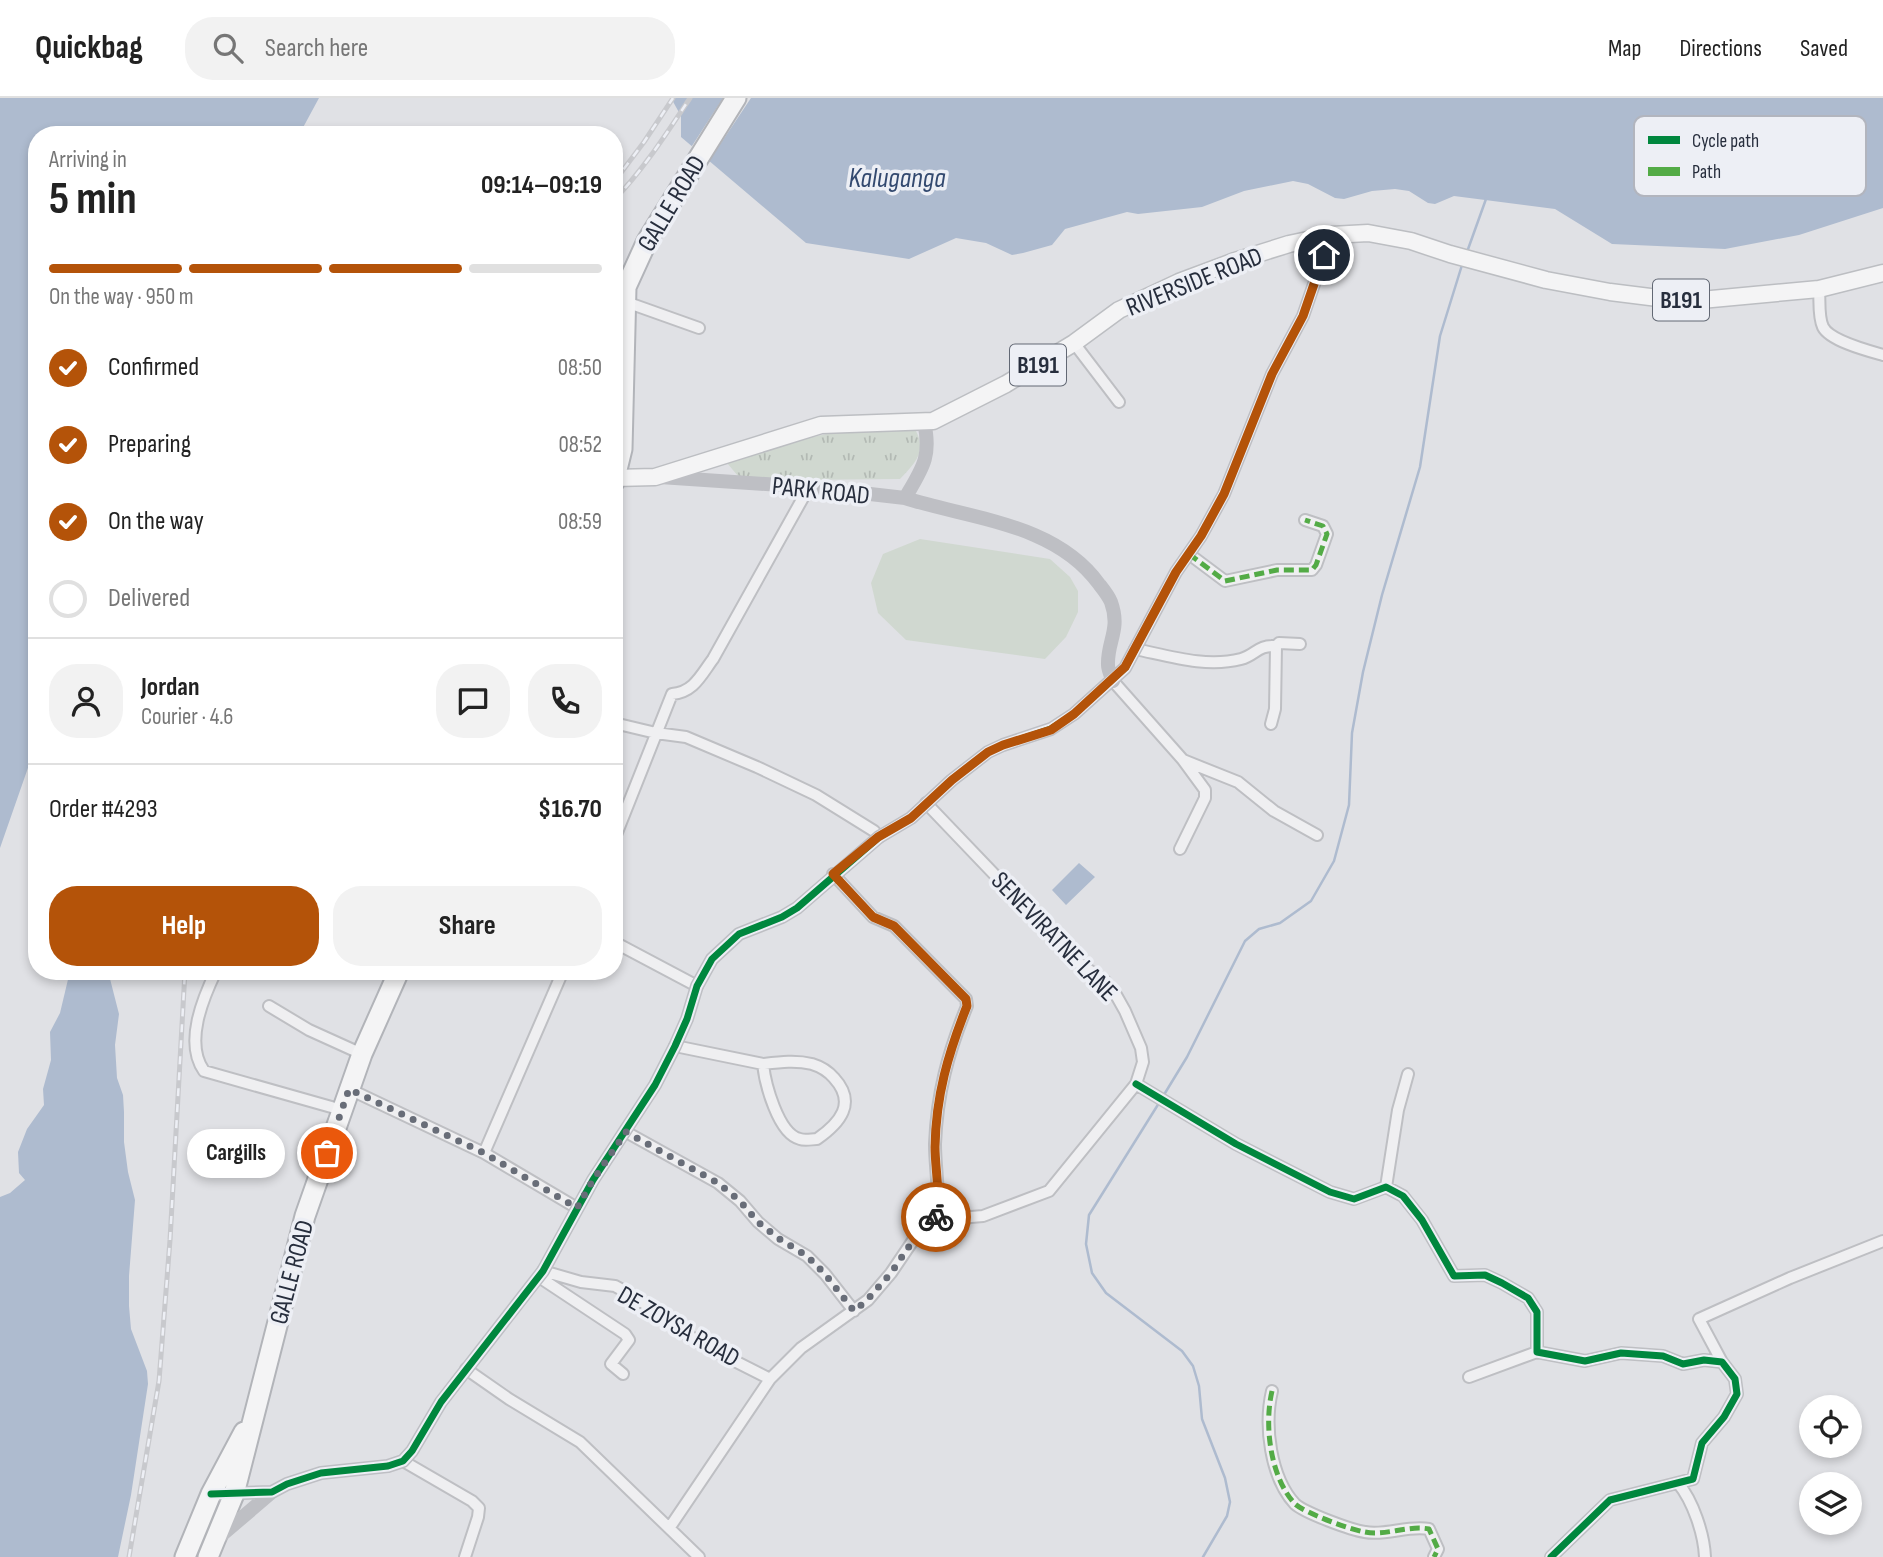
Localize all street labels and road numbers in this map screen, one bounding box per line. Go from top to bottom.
street label: GALLE ROAD [632,150,713,257]
street label: RIVERSIDE ROAD [1122,241,1267,324]
road number: B191 [1653,280,1709,320]
road number: B191 [1010,344,1066,386]
street label: PARK ROAD [771,471,871,512]
street label: SENEVIRATNE LANE [984,866,1124,1008]
street label: GALLE ROAD [264,1217,321,1328]
street label: DE ZOYSA ROAD [612,1280,745,1375]

